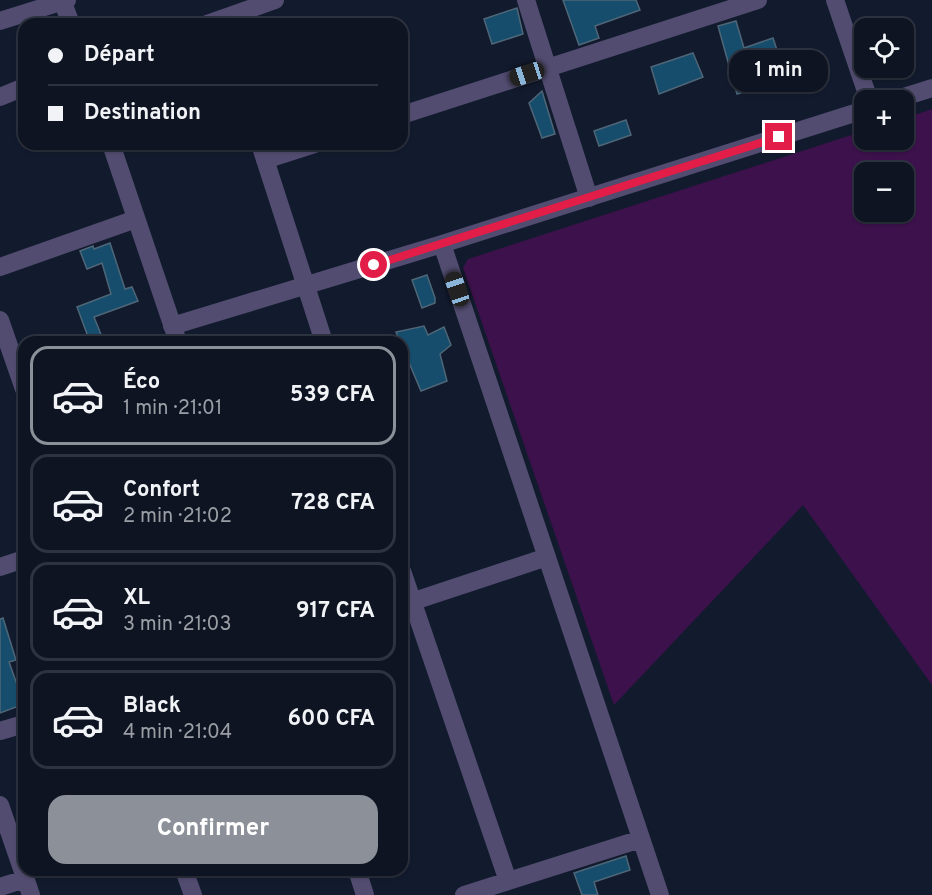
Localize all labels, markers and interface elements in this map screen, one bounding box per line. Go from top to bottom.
map controls [854,18,914,222]
button: locate [854,18,914,78]
text: Départ [84,42,155,69]
callout: 1 min [730,50,828,92]
text: 1 min [754,58,803,84]
car [507,60,547,88]
button: + [854,90,914,150]
text: Destination [84,100,201,127]
route end [765,123,792,150]
button: − [854,162,914,222]
route start [360,251,387,278]
car [443,269,471,309]
icon: car [51,369,105,423]
text: Éco [123,369,160,396]
text: 539 CFA [290,382,375,409]
text: 1 min · 21:01 [123,396,222,422]
icon: car [51,477,105,531]
text: Confort [123,477,200,504]
text: 728 CFA [291,490,375,517]
text: 2 min · 21:02 [123,504,232,530]
icon: car [51,585,105,639]
text: XL [123,585,150,612]
text: 917 CFA [296,598,375,625]
text: 3 min · 21:03 [123,612,232,638]
icon: car [51,693,105,747]
text: Black [123,693,181,720]
text: 600 CFA [288,706,375,733]
text: 4 min · 21:04 [123,720,232,746]
button: Confirmer [48,795,378,864]

